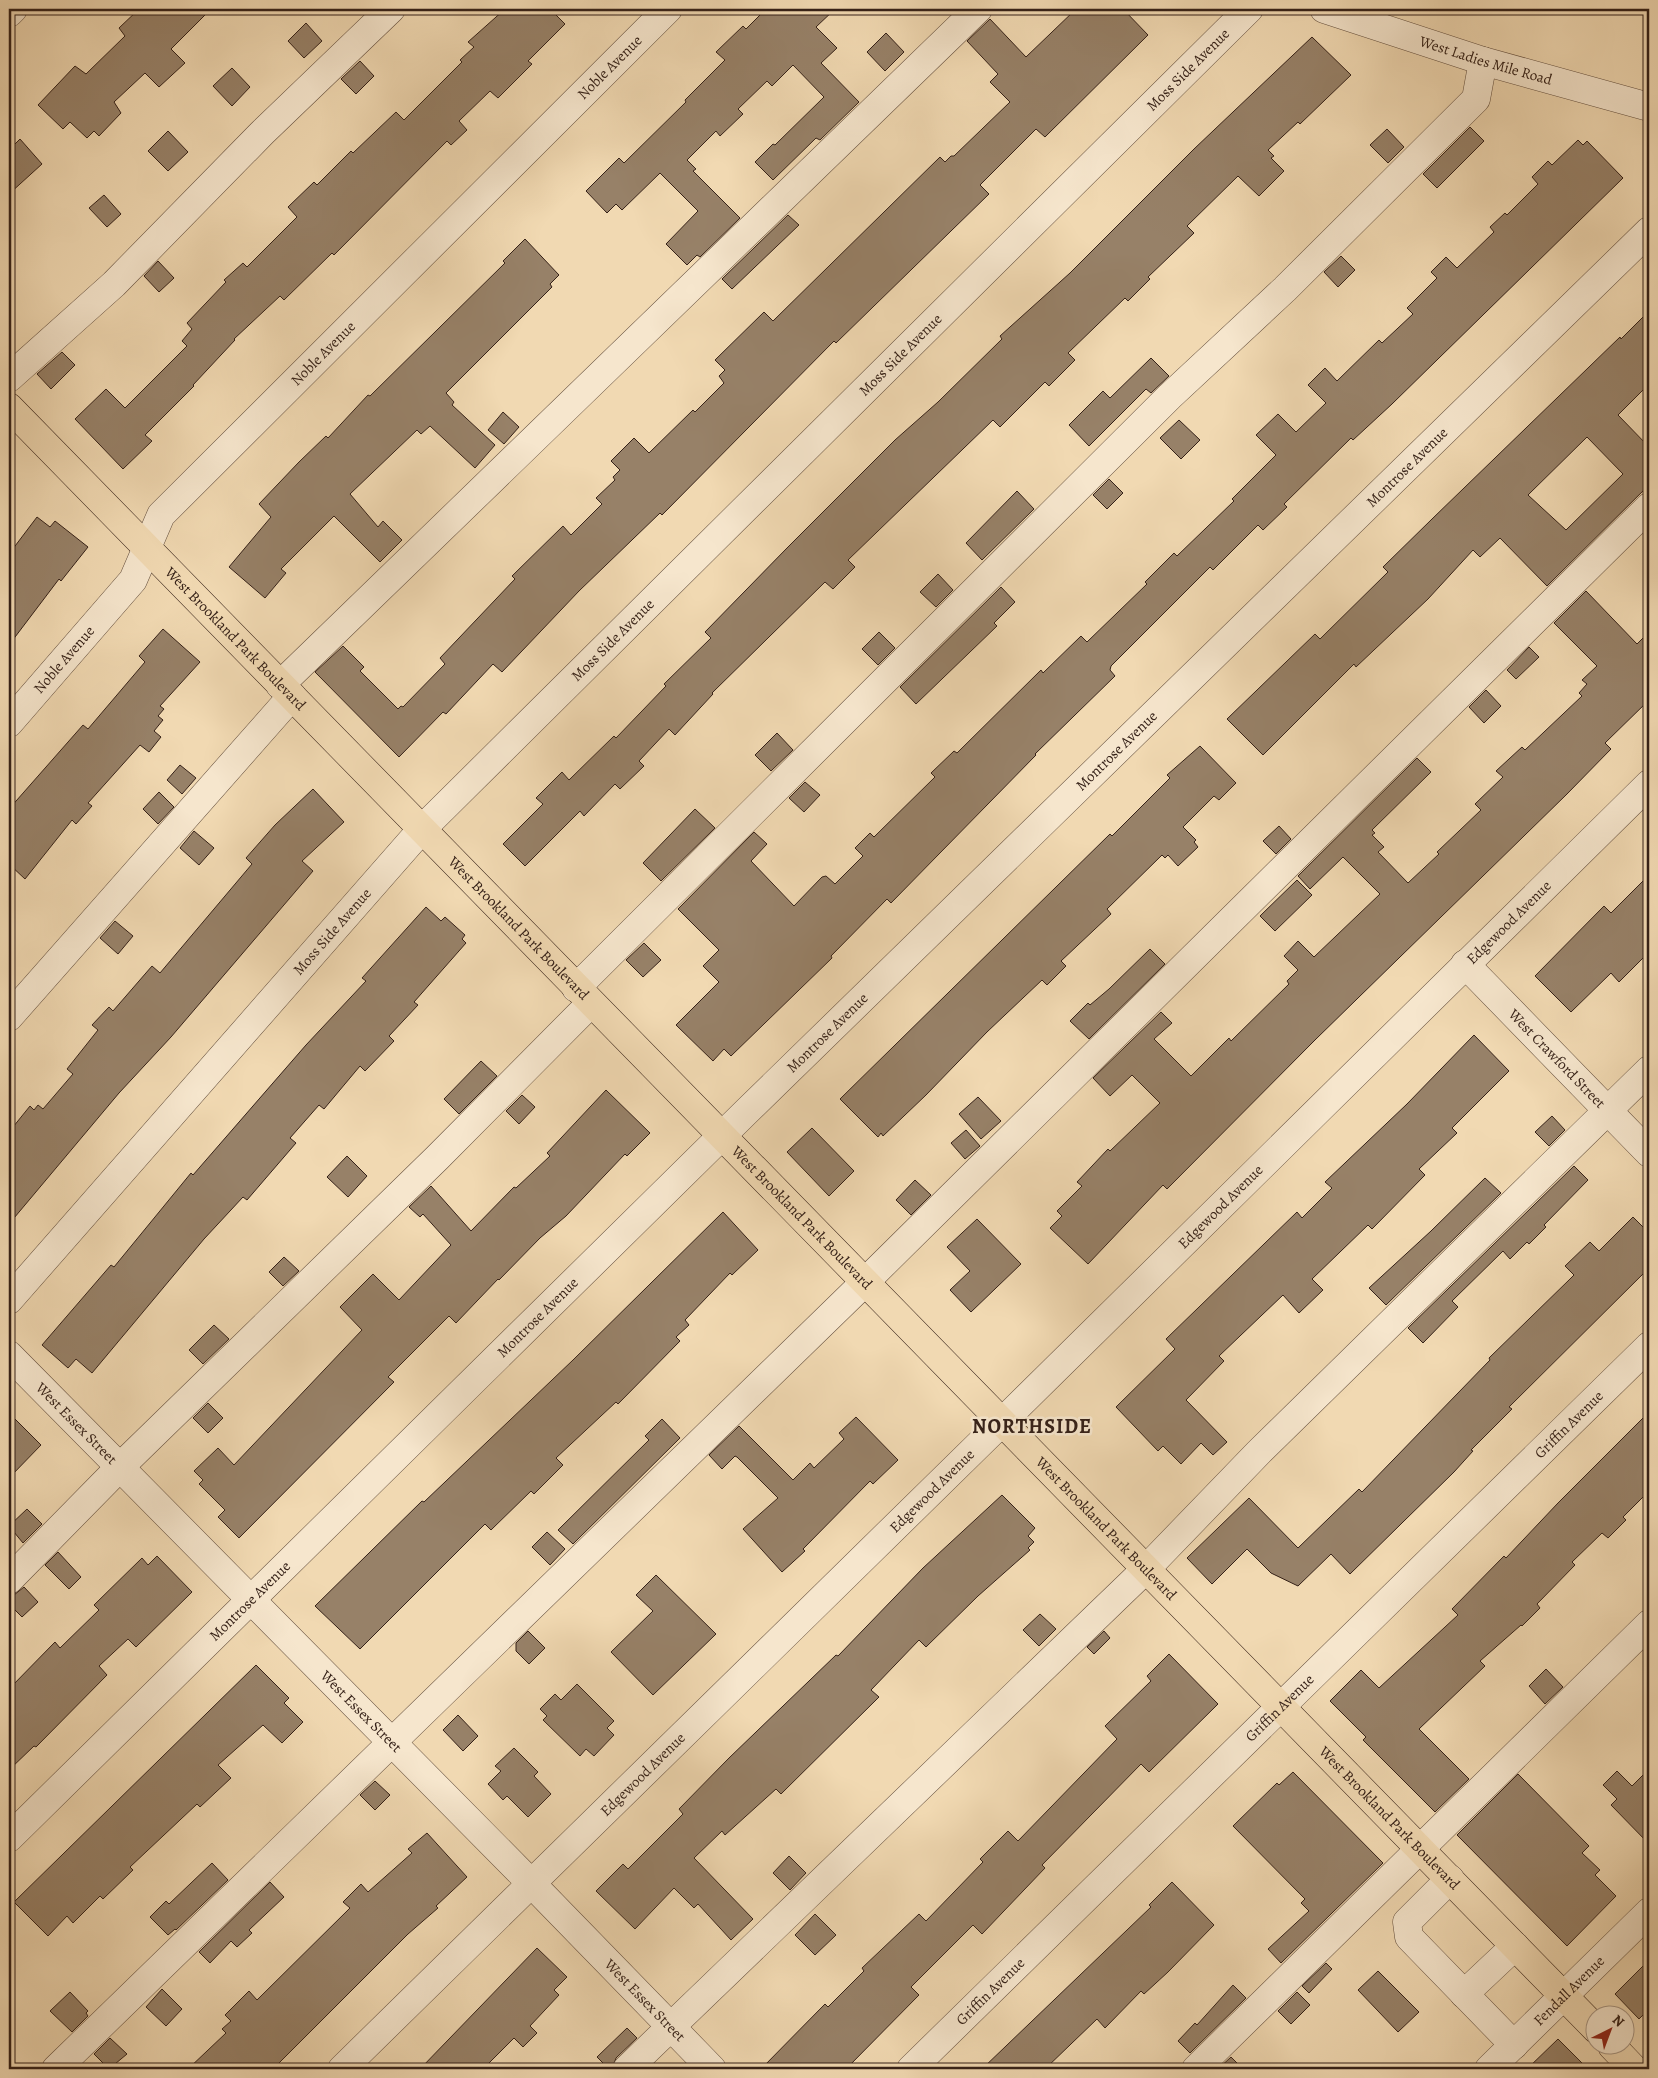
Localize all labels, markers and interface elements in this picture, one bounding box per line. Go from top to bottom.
street label: Moss Side Avenue [1142,24,1234,115]
street label: Noble Avenue [573,30,647,104]
street label: West Ladies Mile Road [1416,31,1556,90]
street label: Moss Side Avenue [854,309,946,400]
street label: Noble Avenue [286,316,360,390]
street label: Montrose Avenue [1362,423,1452,512]
street label: West Brookland Park Boulevard [160,562,311,715]
street label: Moss Side Avenue [567,594,659,686]
street label: Noble Avenue [29,621,99,698]
street label: Montrose Avenue [1071,706,1162,795]
street label: West Brookland Park Boulevard [443,851,594,1005]
street label: Edgewood Avenue [1462,876,1556,969]
street label: Moss Side Avenue [288,884,376,979]
street label: Montrose Avenue [782,988,873,1077]
street label: West Crawford Street [1503,1004,1610,1113]
street label: West Brookland Park Boulevard [727,1141,878,1294]
street label: Edgewood Avenue [1174,1160,1267,1253]
street label: Montrose Avenue [493,1273,583,1362]
street label: West Essex Street [31,1377,122,1469]
street label: Griffin Avenue [1530,1386,1608,1463]
district label: NORTHSIDE [972,1413,1092,1440]
street label: Edgewood Avenue [885,1444,979,1537]
street label: West Brookland Park Boulevard [1031,1452,1182,1605]
street label: Montrose Avenue [205,1556,295,1645]
street label: West Essex Street [315,1665,406,1757]
street label: Griffin Avenue [1241,1669,1319,1746]
street label: Edgewood Avenue [596,1728,690,1821]
street label: West Brookland Park Boulevard [1314,1741,1465,1895]
street label: Fendall Avenue [1529,1951,1609,2030]
street label: Griffin Avenue [952,1953,1029,2030]
street label: West Essex Street [600,1954,690,2046]
north arrow [1586,2006,1636,2056]
text: N [1608,2010,1629,2031]

